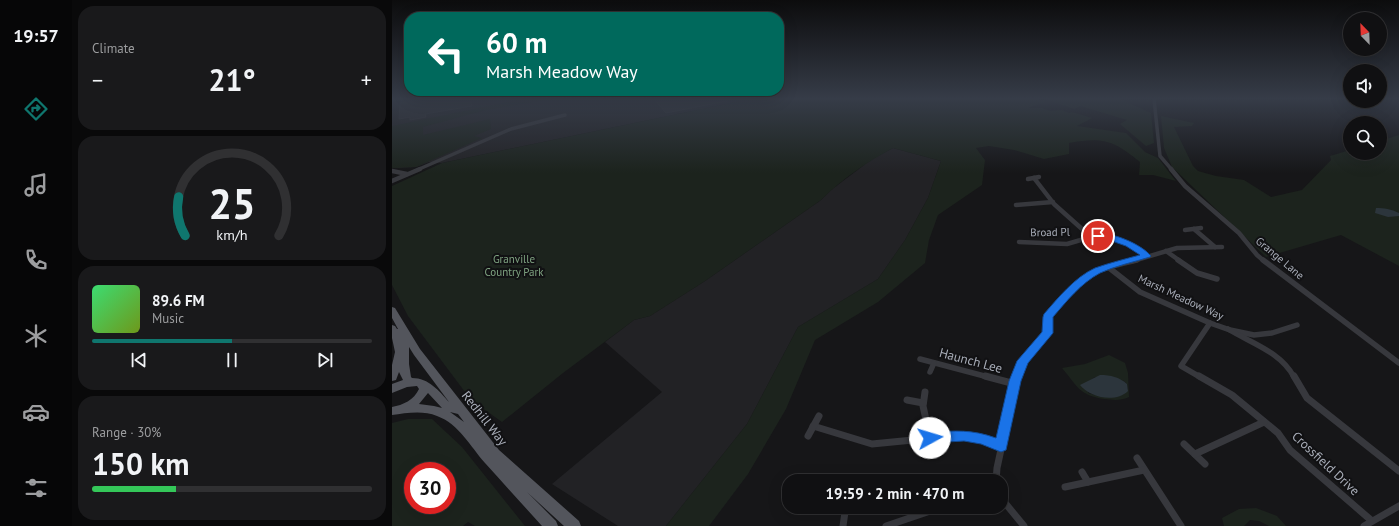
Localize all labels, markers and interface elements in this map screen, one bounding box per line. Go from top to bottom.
north arrow [1343,12,1387,56]
map controls [1343,12,1387,160]
text: 19:57 [13,24,59,47]
text: 60 m [486,24,547,61]
icon: left [420,28,472,80]
text: Climate [92,40,135,57]
text: 21° [208,60,256,99]
text: Marsh Meadow Way [486,60,638,83]
button: sound [1343,64,1387,108]
text: − [92,66,103,94]
text: + [361,66,372,94]
icon: directions [22,95,50,123]
button: search [1343,116,1387,160]
icon: music [22,171,50,199]
text: 25 [208,177,256,230]
pin [1081,219,1115,253]
text: km/h [216,225,248,244]
street label: Broad Pl [1030,225,1071,239]
icon: arrive [1087,225,1109,247]
street label: Grange Lane [1253,234,1307,283]
icon: phone [22,246,50,274]
park label: Granville Country Park [484,252,544,279]
street label: Marsh Meadow Way [1136,271,1227,323]
text: 89.6 FM [152,291,205,310]
text: Music [152,310,184,327]
icon: climate [22,322,50,350]
street label: Haunch Lee [937,344,1004,377]
icon: previous [128,349,150,371]
icon: pause [221,349,243,371]
icon: next [314,349,336,371]
street label: Redhill Way [458,388,511,449]
icon: car [22,398,50,426]
position arrow [909,417,951,459]
text: Range · 30% [92,424,161,441]
street label: Crossfield Drive [1288,428,1363,499]
text: 150 km [92,444,190,483]
speed limit sign: 30 [404,462,456,514]
icon: filters [22,474,50,502]
text: 19:59 · 2 min · 470 m [826,484,964,503]

